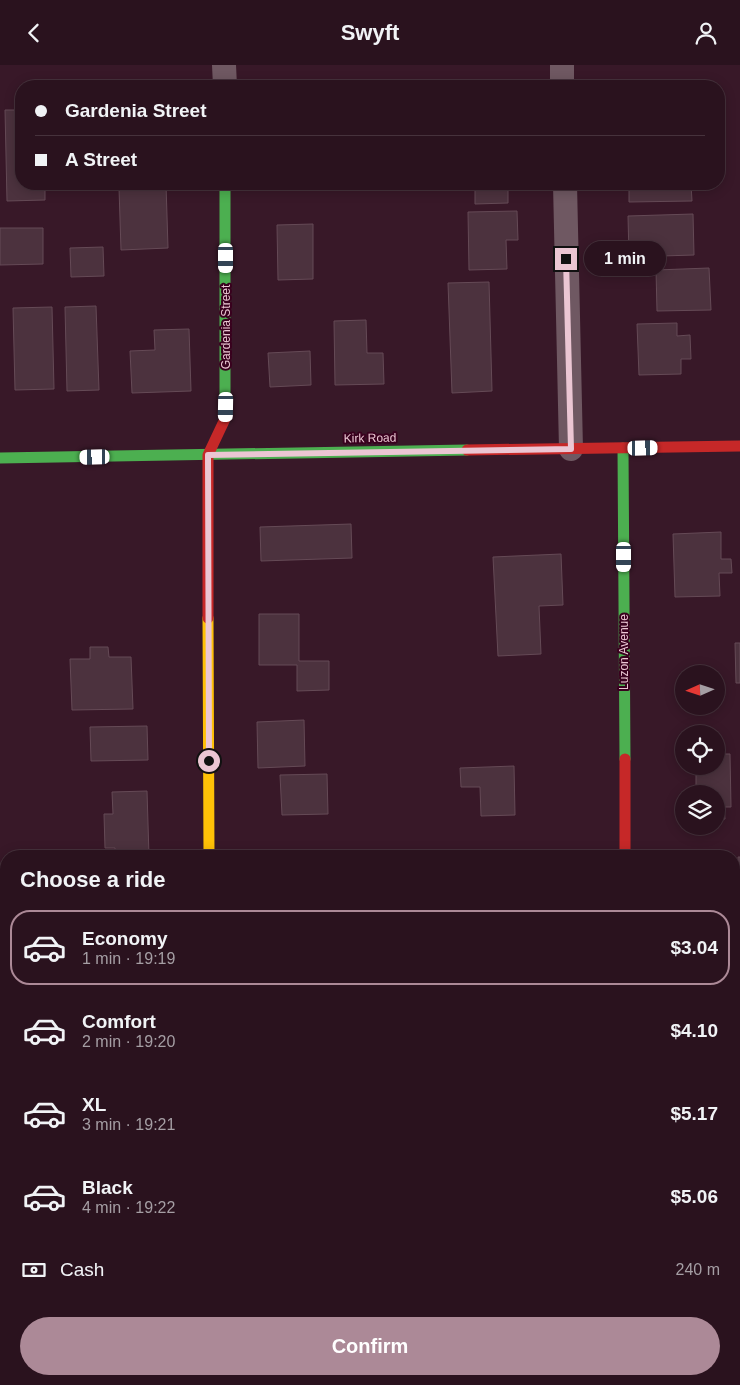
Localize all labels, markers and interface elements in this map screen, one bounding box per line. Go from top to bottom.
icon: back [20,19,48,47]
icon: person [692,19,720,47]
text: Swyft [341,20,399,45]
text: Gardenia Street [65,100,207,121]
text: A Street [65,149,137,170]
callout: 1 min [584,241,666,277]
car [218,243,233,273]
route end [555,248,577,270]
text: 1 min [604,250,646,267]
street label: Gardenia Street [219,284,233,369]
car [218,392,233,422]
street label: Kirk Road [344,431,396,445]
car [627,440,658,456]
car [79,449,110,465]
car [616,542,631,572]
street label: Luzon Avenue [617,614,631,690]
north arrow [675,665,725,715]
map controls [675,665,725,835]
button: locate [675,725,725,775]
route start [198,750,220,772]
button: layers [675,785,725,835]
text: Choose a ride [20,867,165,892]
icon: car [22,925,67,970]
text: Economy [82,928,168,949]
text: $3.04 [670,937,718,958]
text: 1 min · 19:19 [82,950,175,967]
icon: car [22,1008,67,1053]
text: Comfort [82,1011,156,1032]
text: $4.10 [670,1020,718,1041]
text: 2 min · 19:20 [82,1033,175,1050]
icon: car [22,1091,67,1136]
text: XL [82,1094,106,1115]
text: $5.17 [670,1103,718,1124]
text: 3 min · 19:21 [82,1116,175,1133]
icon: car [22,1174,67,1219]
text: Black [82,1177,133,1198]
text: $5.06 [670,1186,718,1207]
text: 4 min · 19:22 [82,1199,175,1216]
icon: cash [20,1256,48,1284]
text: Cash [60,1259,104,1280]
text: 240 m [676,1261,720,1278]
button: Confirm [20,1317,720,1375]

